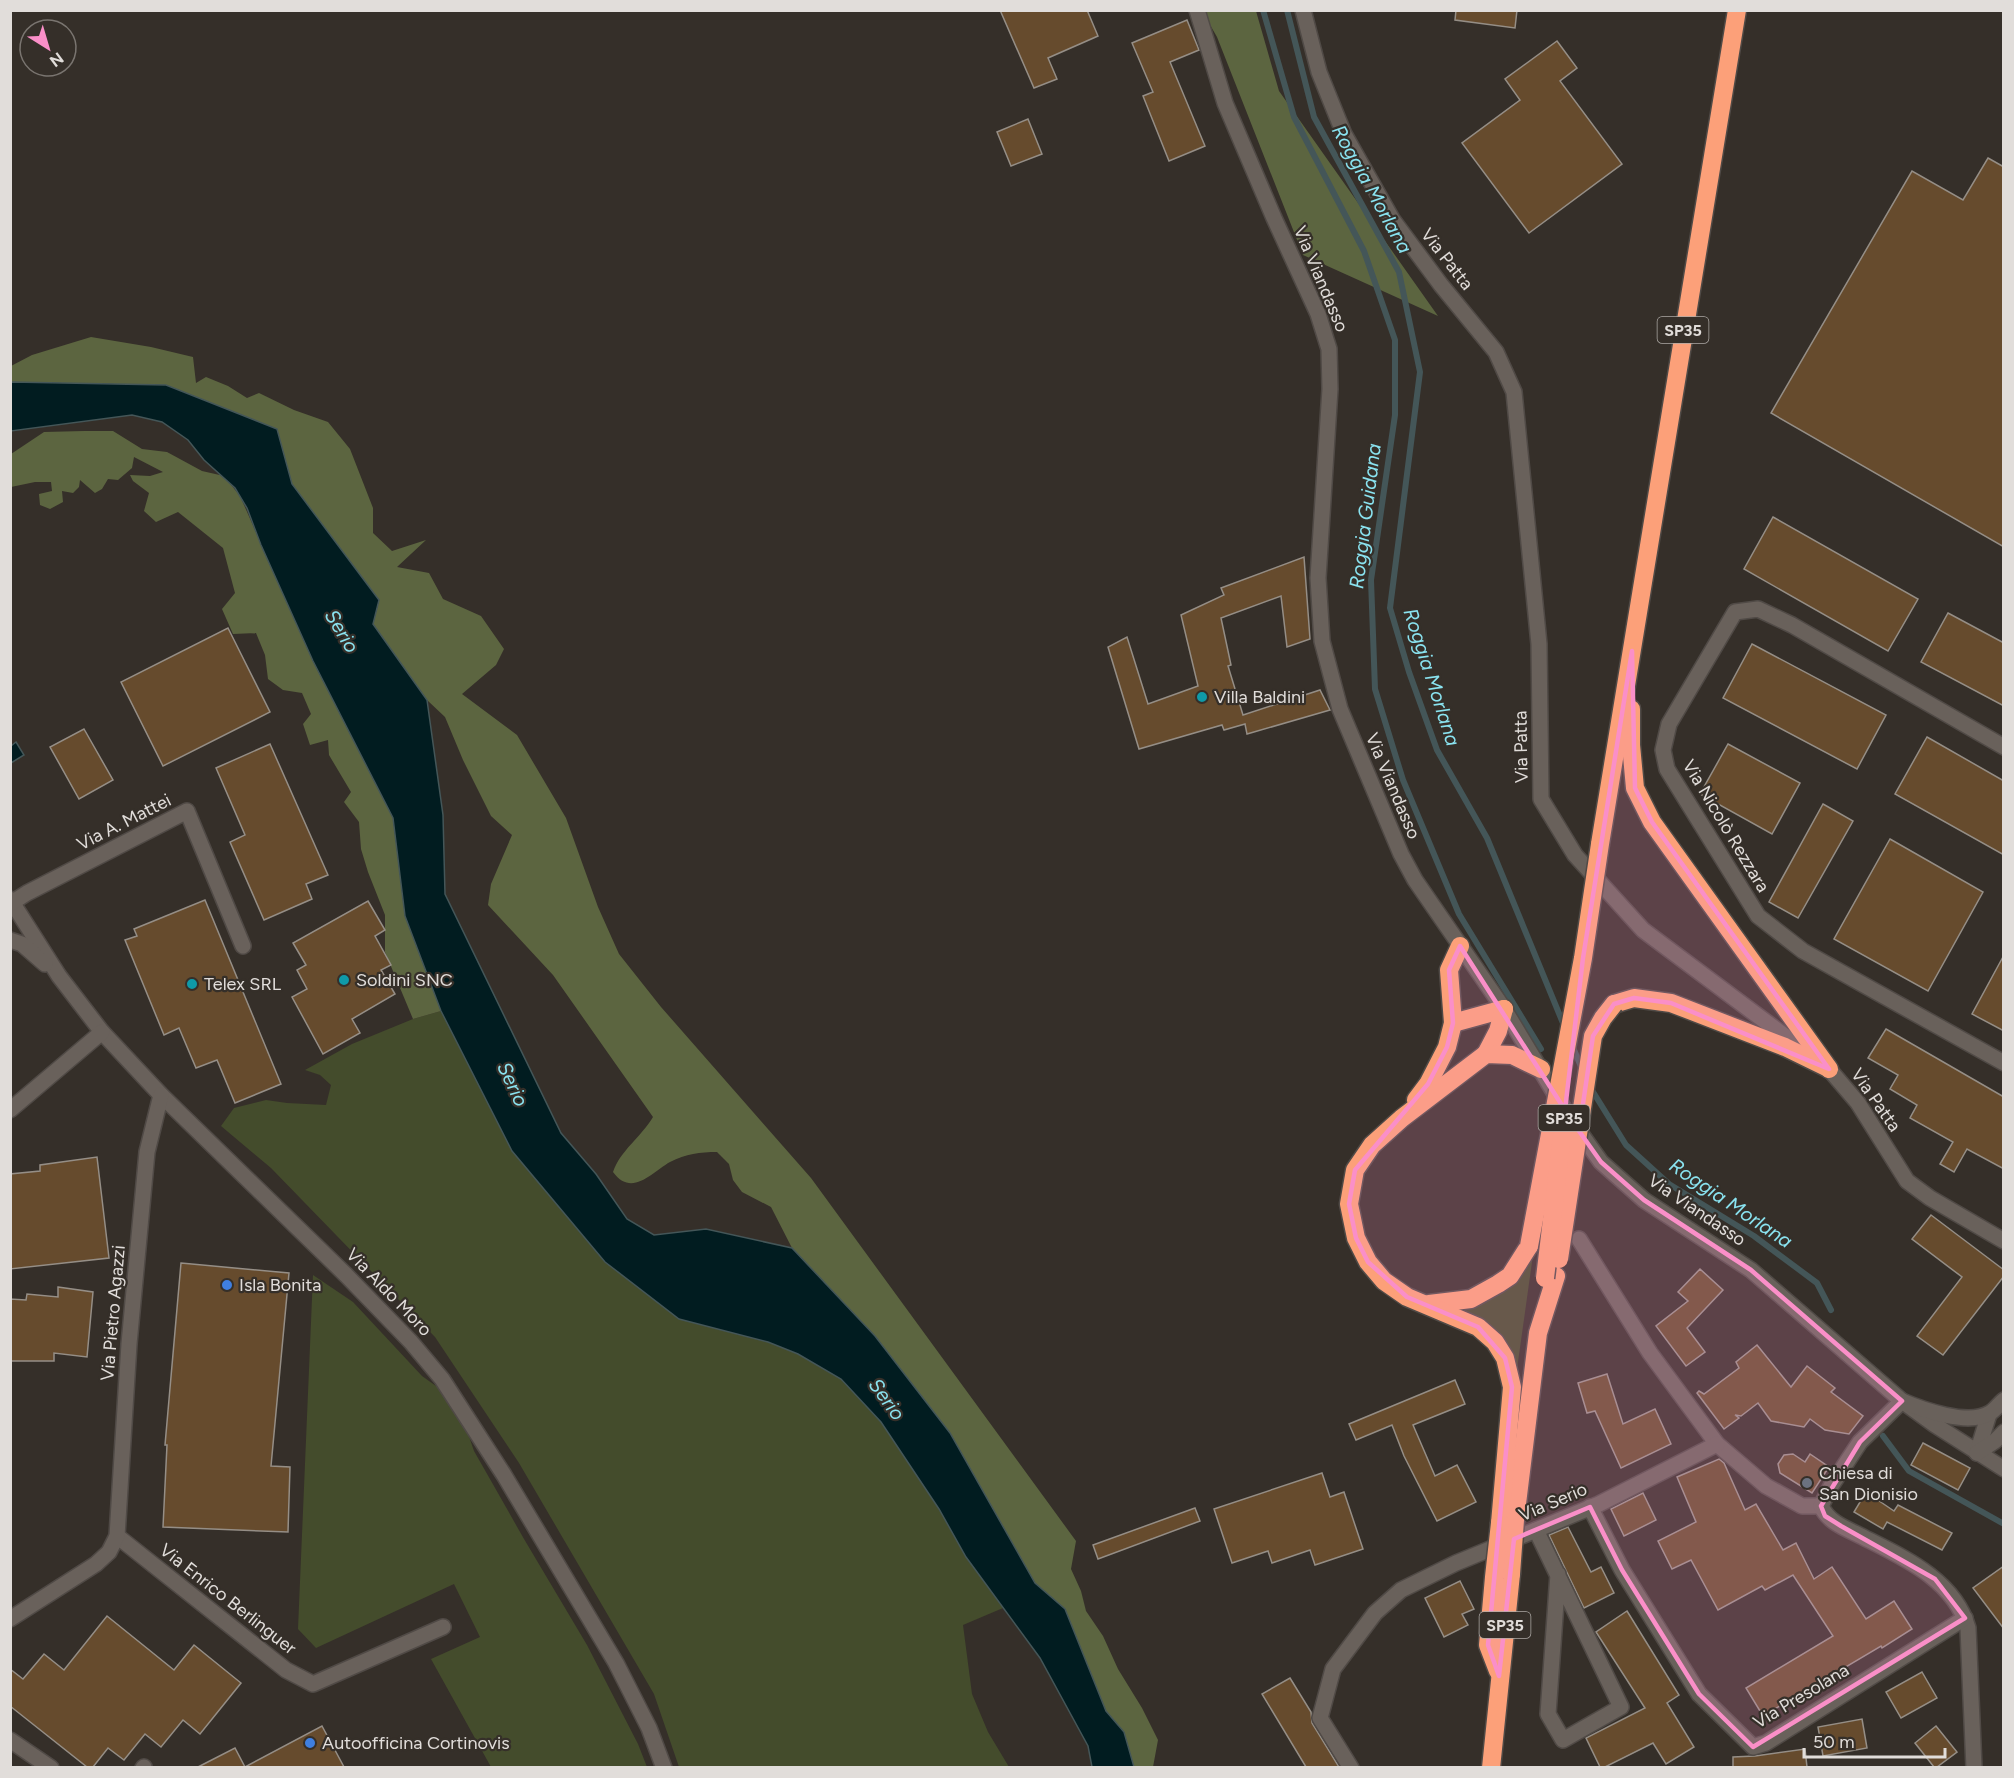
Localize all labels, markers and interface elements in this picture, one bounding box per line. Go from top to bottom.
north arrow [18,18,78,78]
text: N [46,48,67,71]
water label: Roggia Morlana [1327,120,1417,258]
street label: Via Viandasso [1289,223,1353,335]
street label: Via Patta [1416,224,1478,294]
road number: SP35 [1658,317,1708,343]
water label: Roggia Guidana [1344,442,1386,590]
water label: Serio [320,605,364,657]
water label: Roggia Morlana [1398,605,1466,749]
place label: Villa Baldini [1214,686,1305,708]
marker: Villa Baldini [1195,690,1209,704]
street label: Via Patta [1509,711,1533,783]
street label: Via Viandasso [1361,730,1425,842]
street label: Via Nicolò Rezzara [1678,756,1774,896]
street label: Via A. Mattei [73,789,175,855]
place label: Soldini SNC [356,969,453,991]
place label: Telex SRL [204,973,282,995]
marker: Soldini SNC [337,973,351,987]
marker: Telex SRL [185,977,199,991]
water label: Serio [492,1058,534,1110]
street label: Via Patta [1846,1064,1906,1136]
road number: SP35 [1538,1105,1590,1131]
water label: Roggia Morlana [1665,1153,1797,1253]
street label: Via Viandasso [1644,1169,1750,1251]
street label: Via Aldo Moro [341,1243,437,1341]
street label: Via Pietro Agazzi [96,1244,130,1382]
place label: Isla Bonita [239,1274,321,1296]
marker: Isla Bonita [220,1278,234,1292]
water label: Serio [864,1373,911,1425]
place label: Chiesa di San Dionisio [1819,1462,1918,1505]
marker: Chiesa di San Dionisio [1800,1476,1814,1490]
street label: Via Serio [1516,1478,1590,1526]
street label: Via Enrico Berlinguer [155,1539,301,1659]
road number: SP35 [1480,1612,1530,1638]
street label: Via Presolana [1749,1659,1853,1733]
scale bar [1804,1721,1945,1759]
text: 50 m [1813,1731,1855,1753]
place label: Autoofficina Cortinovis [322,1732,510,1754]
marker: Autoofficina Cortinovis [303,1736,317,1750]

